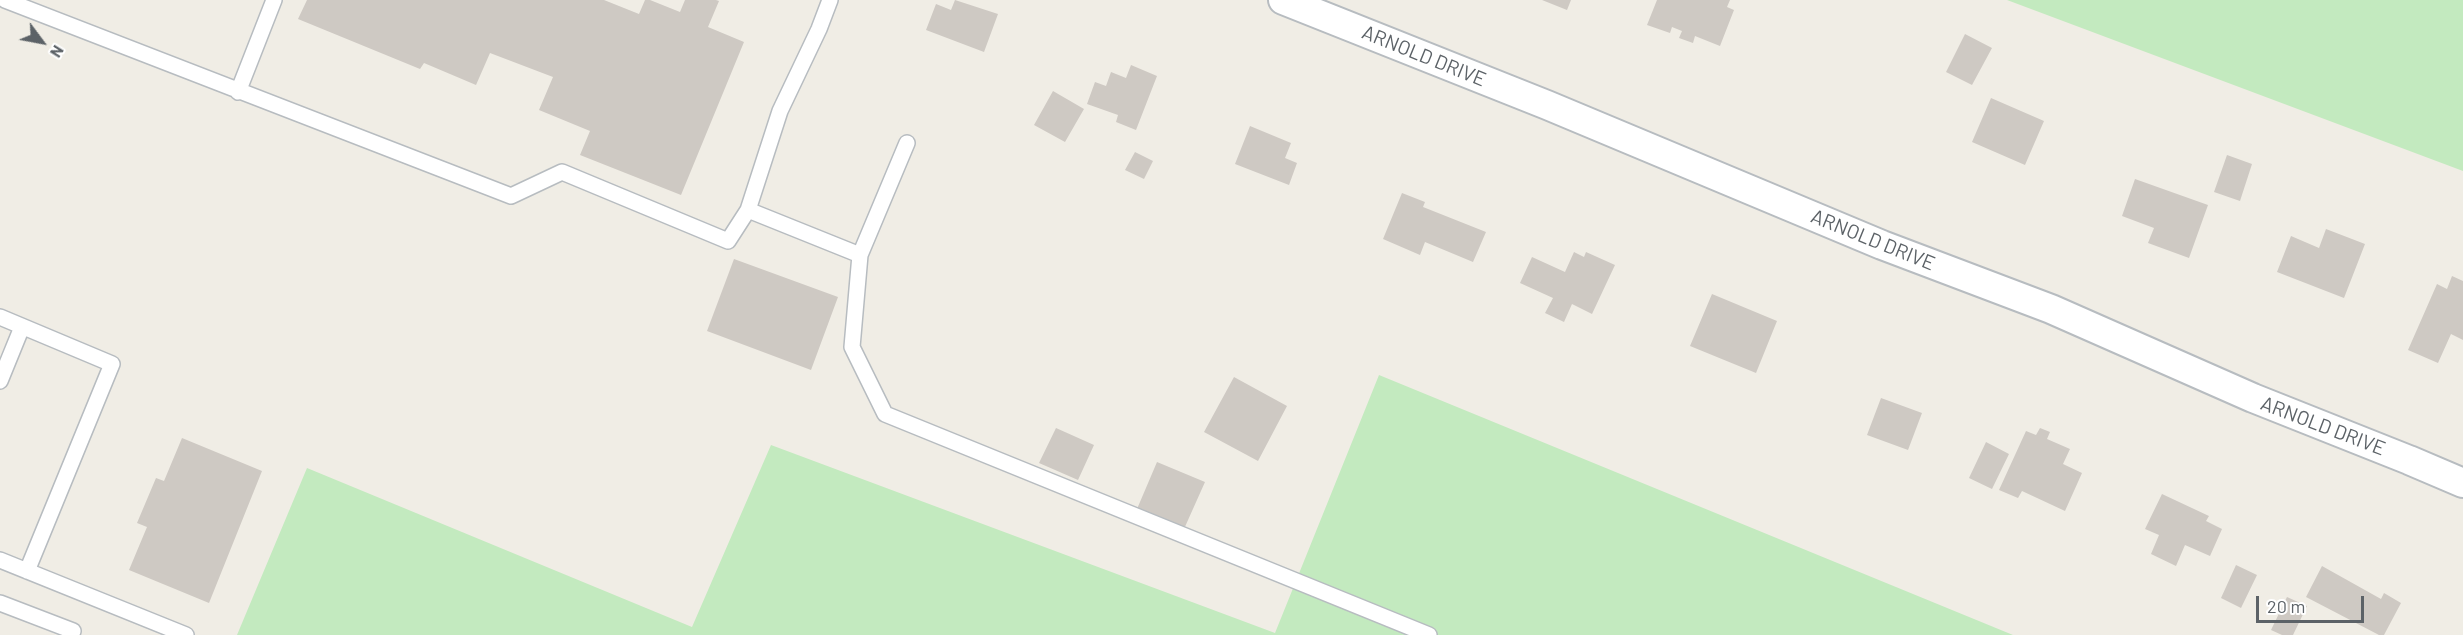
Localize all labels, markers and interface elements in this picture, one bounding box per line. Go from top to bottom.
north arrow [12,12,72,72]
street label: ARNOLD DRIVE [1359,20,1489,92]
text: N [47,42,69,61]
street label: ARNOLD DRIVE [1808,204,1938,276]
street label: ARNOLD DRIVE [2257,391,2389,461]
scale bar [2259,584,2367,622]
text: 20 m [2267,595,2305,617]

